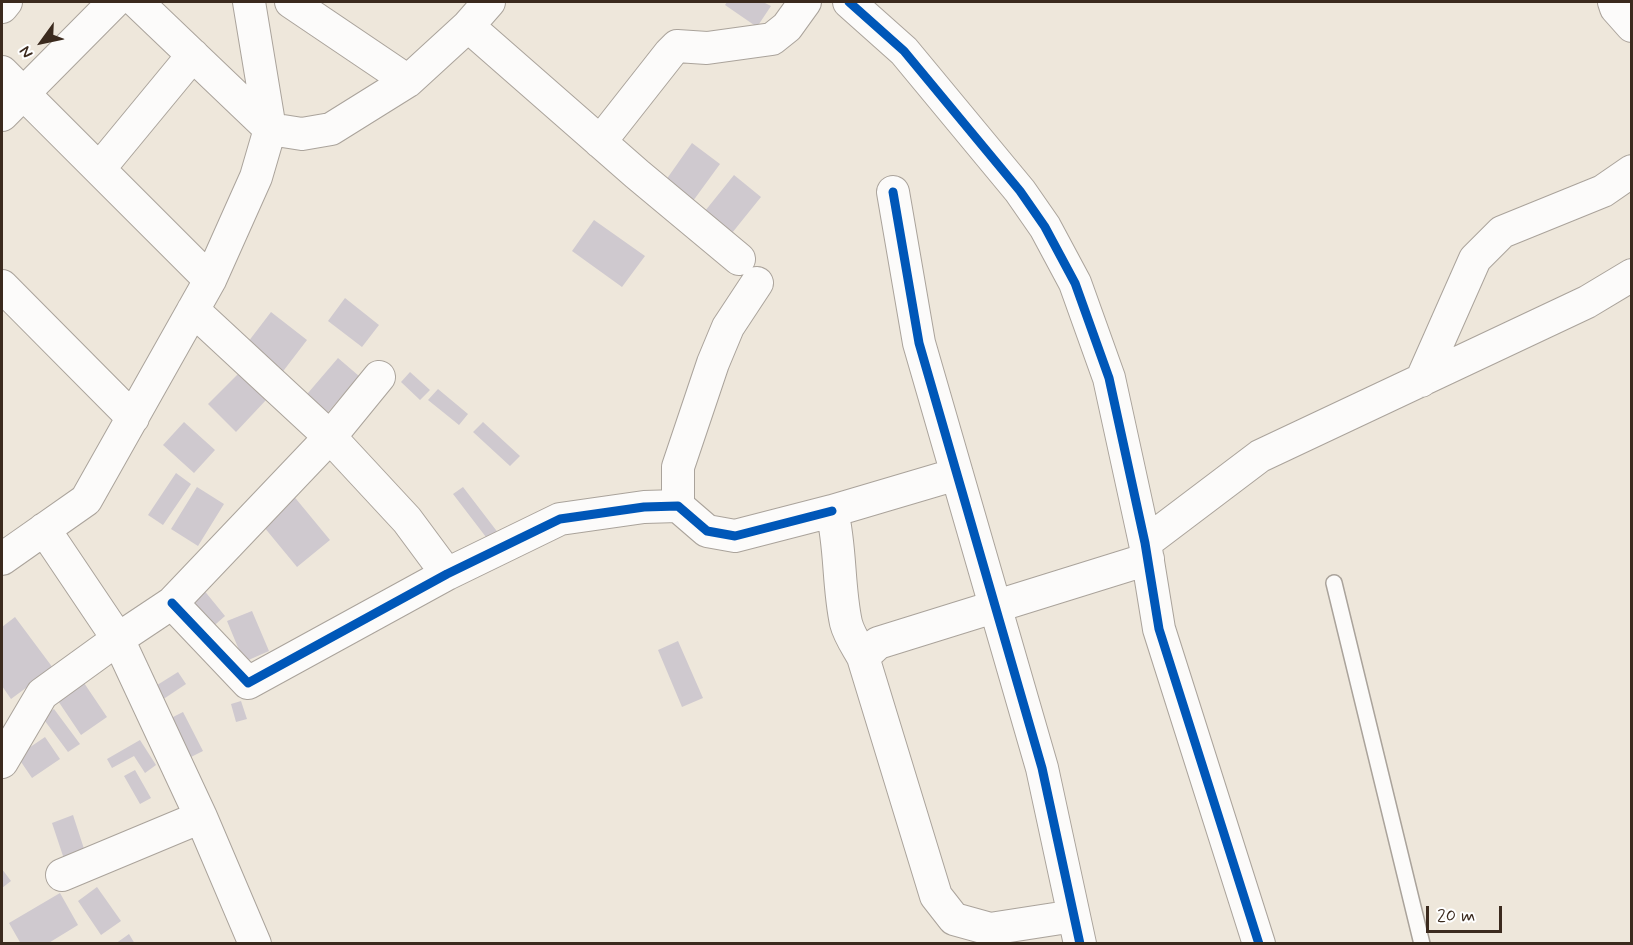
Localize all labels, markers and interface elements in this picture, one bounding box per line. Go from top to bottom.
north arrow [12,12,72,72]
text: N [15,42,38,62]
scale bar [1429,894,1506,932]
text: 20 m [1437,904,1475,928]

